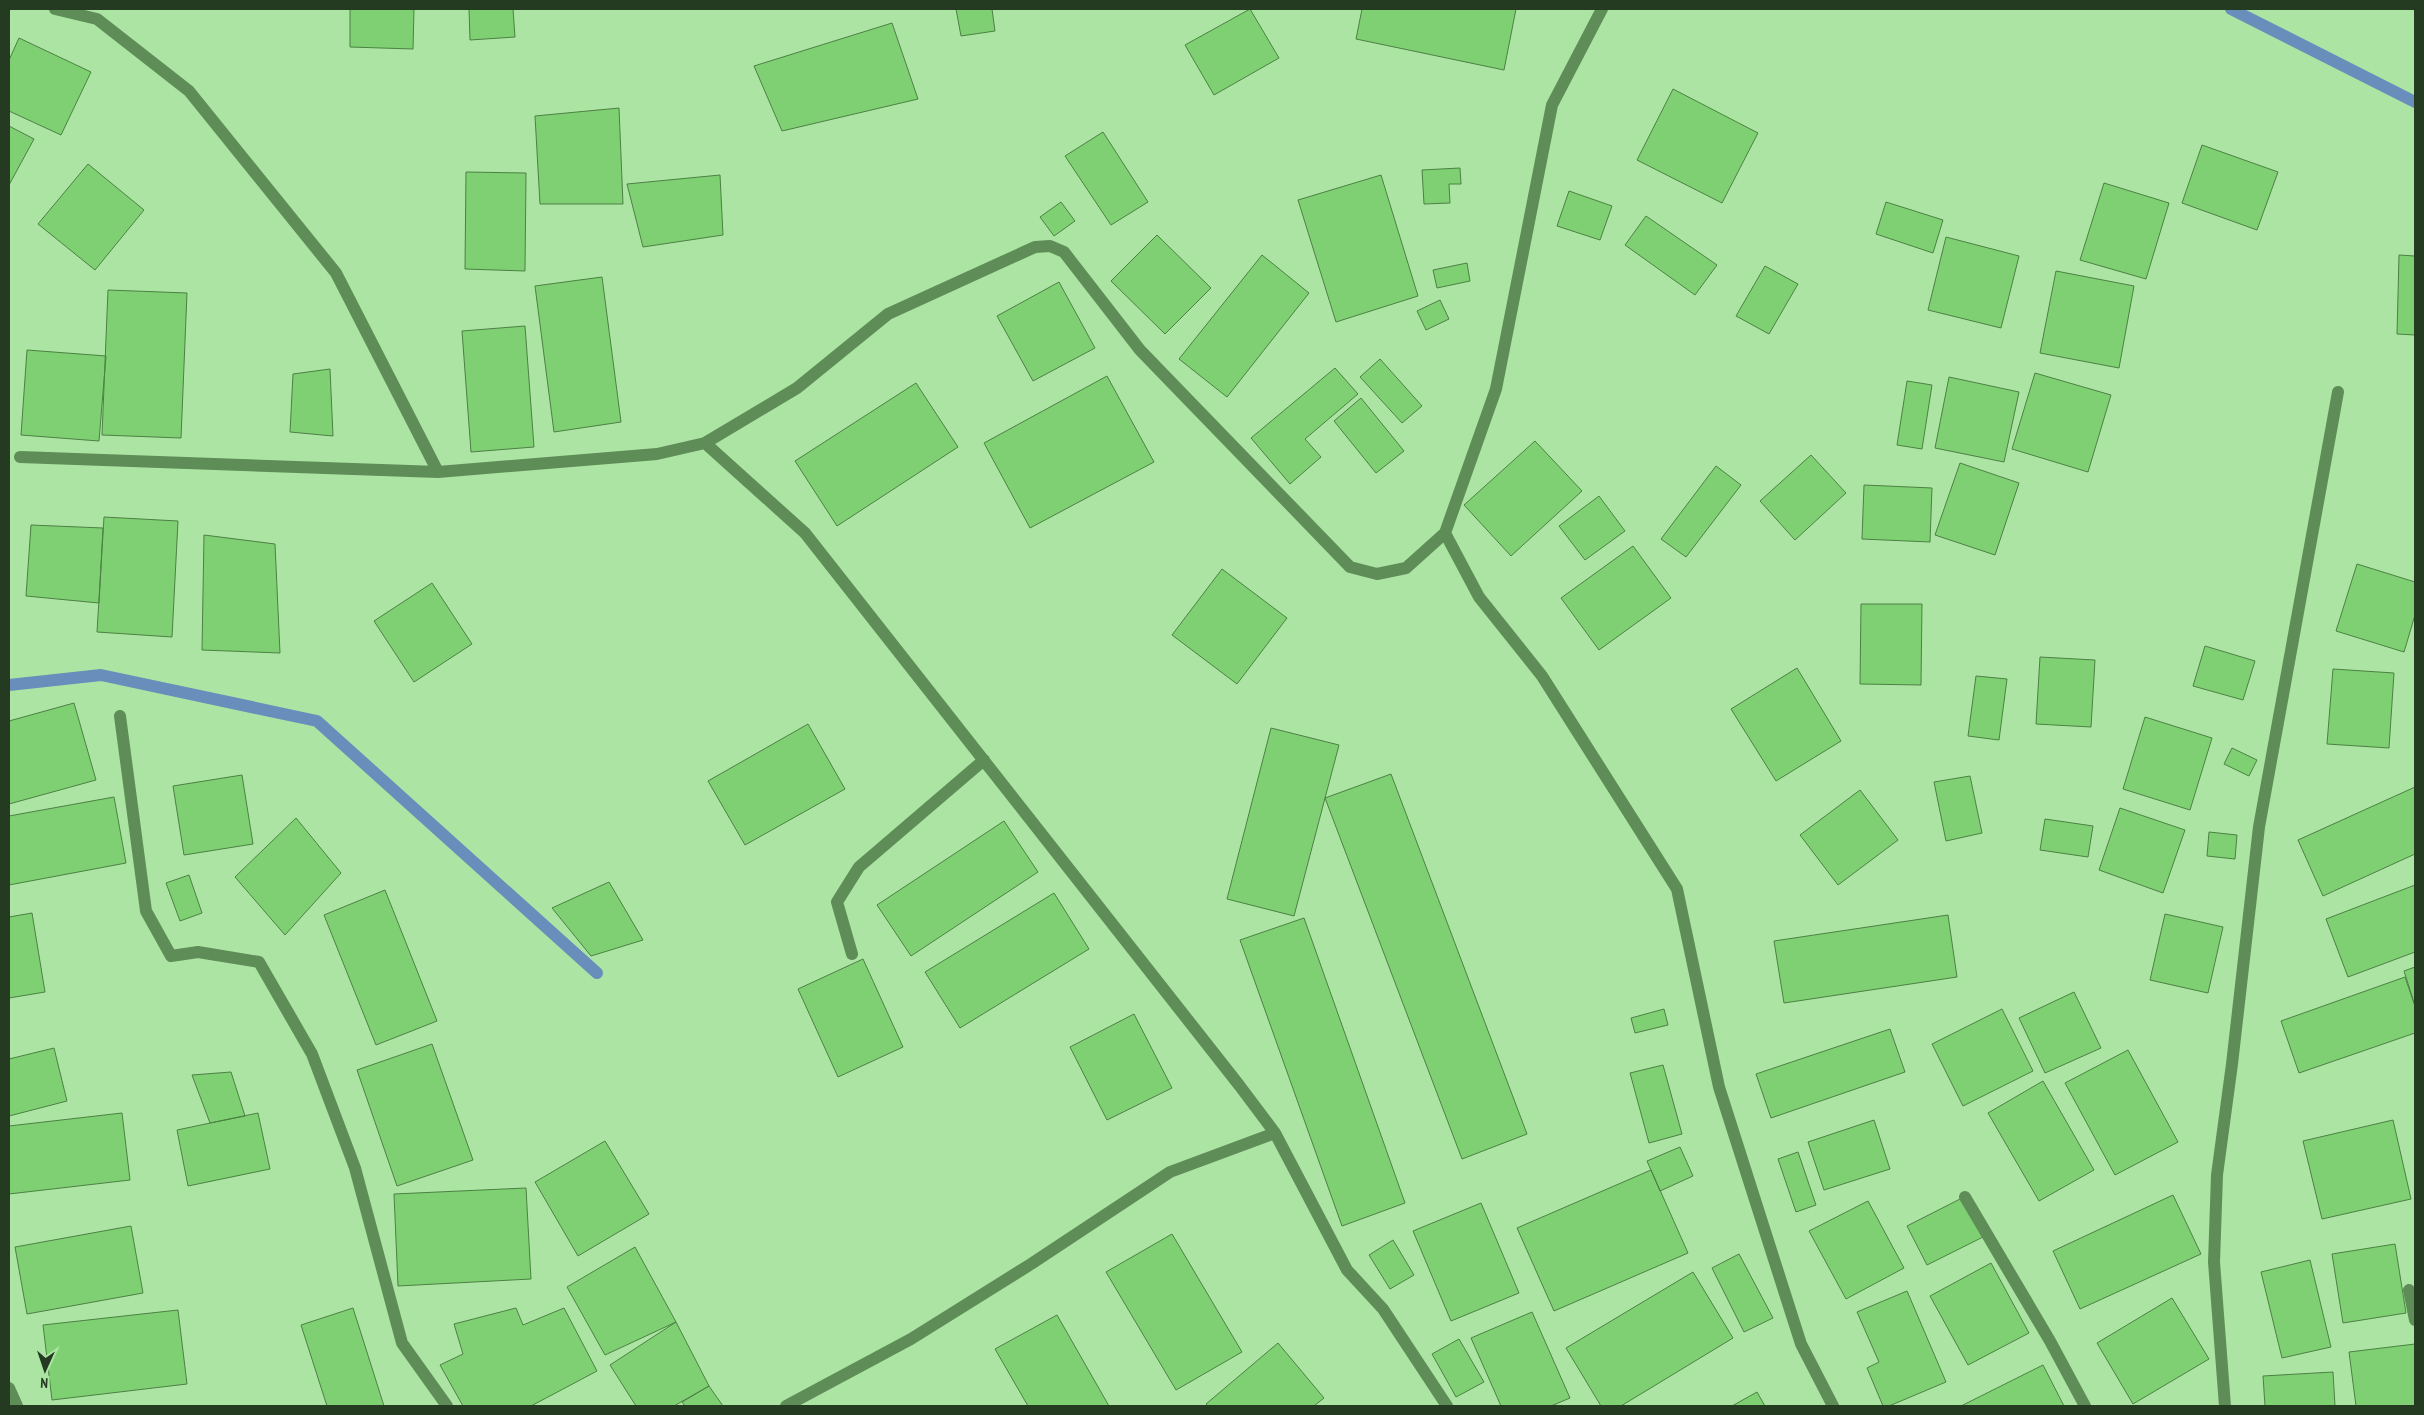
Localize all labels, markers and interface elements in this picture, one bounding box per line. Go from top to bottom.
north arrow [20,1345,70,1395]
text: N [40,1374,49,1392]

